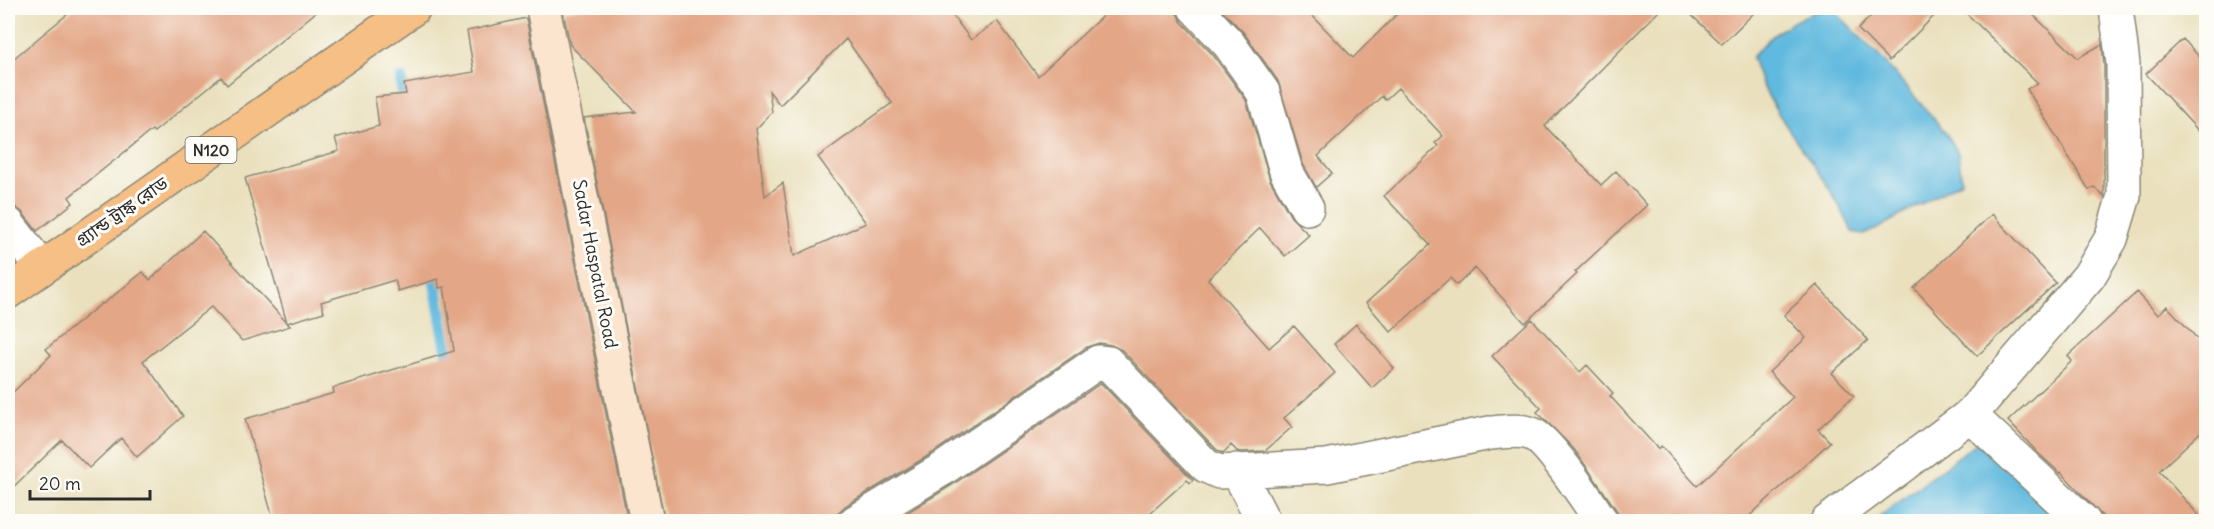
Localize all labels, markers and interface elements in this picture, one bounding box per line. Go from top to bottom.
road number: N120 [186,137,236,163]
street label: গ্র্যান্ড ট্রাঙ্ক রোড [71,171,172,252]
street label: Sadar Haspatal Road [568,178,623,351]
scale bar [30,463,150,501]
text: 20 m [39,472,81,495]

